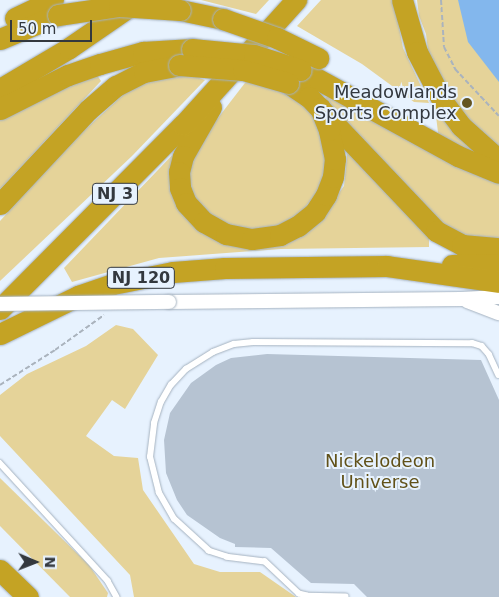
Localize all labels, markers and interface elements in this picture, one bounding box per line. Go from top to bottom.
scale bar [12,10,95,42]
text: 50 m [18,20,56,38]
place label: Meadowlands Sports Complex [315,82,457,125]
marker: Meadowlands Sports Complex [461,97,473,109]
road number: NJ 3 [91,180,139,208]
road number: NJ 120 [106,264,176,292]
park label: Nickelodeon Universe [325,451,435,494]
north arrow [10,537,60,587]
text: N [42,556,58,568]

